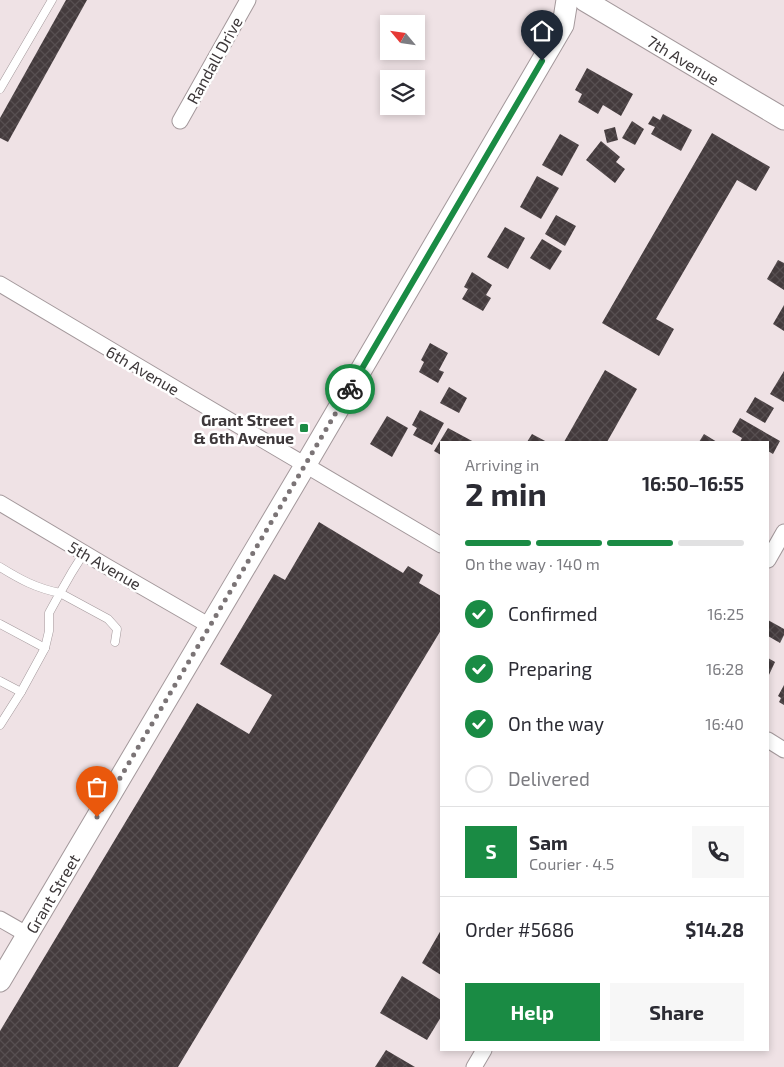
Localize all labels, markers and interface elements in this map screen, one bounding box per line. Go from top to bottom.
pin [521,10,563,61]
street label: Randall Drive [182,13,246,107]
north arrow [380,15,425,60]
map controls [380,15,425,115]
icon: home [528,17,556,45]
street label: 7th Avenue [644,31,723,88]
button: layers [380,70,425,115]
street label: 6th Avenue [103,341,183,399]
courier [325,364,375,414]
icon: bike [336,375,364,403]
place label: Grant Street & 6th Avenue [193,410,294,447]
marker: Grant Street & 6th Avenue [298,422,310,434]
text: Arriving in [465,455,539,474]
text: 16:50–16:55 [642,472,744,495]
text: 2 min [465,474,547,512]
street label: 5th Avenue [65,537,145,593]
text: On the way · 140 m [465,554,600,573]
icon: check [465,600,493,628]
text: Confirmed [508,602,598,625]
text: 16:25 [707,604,744,623]
icon: check [465,655,493,683]
text: Preparing [508,657,592,680]
text: 16:28 [706,659,744,678]
icon: check [465,710,493,738]
text: On the way [508,712,604,735]
text: 16:40 [705,714,744,733]
pin [76,766,118,817]
text: Delivered [508,767,590,790]
icon: bag [83,773,111,801]
button: phone [692,826,744,878]
text: Sam [529,831,568,854]
text: S [485,840,497,863]
street label: Grant Street [21,850,83,936]
text: Courier · 4.5 [529,854,614,873]
text: Order #5686 [465,918,574,941]
text: $14.28 [685,918,744,941]
button: Help [465,983,600,1041]
button: Share [610,983,744,1041]

